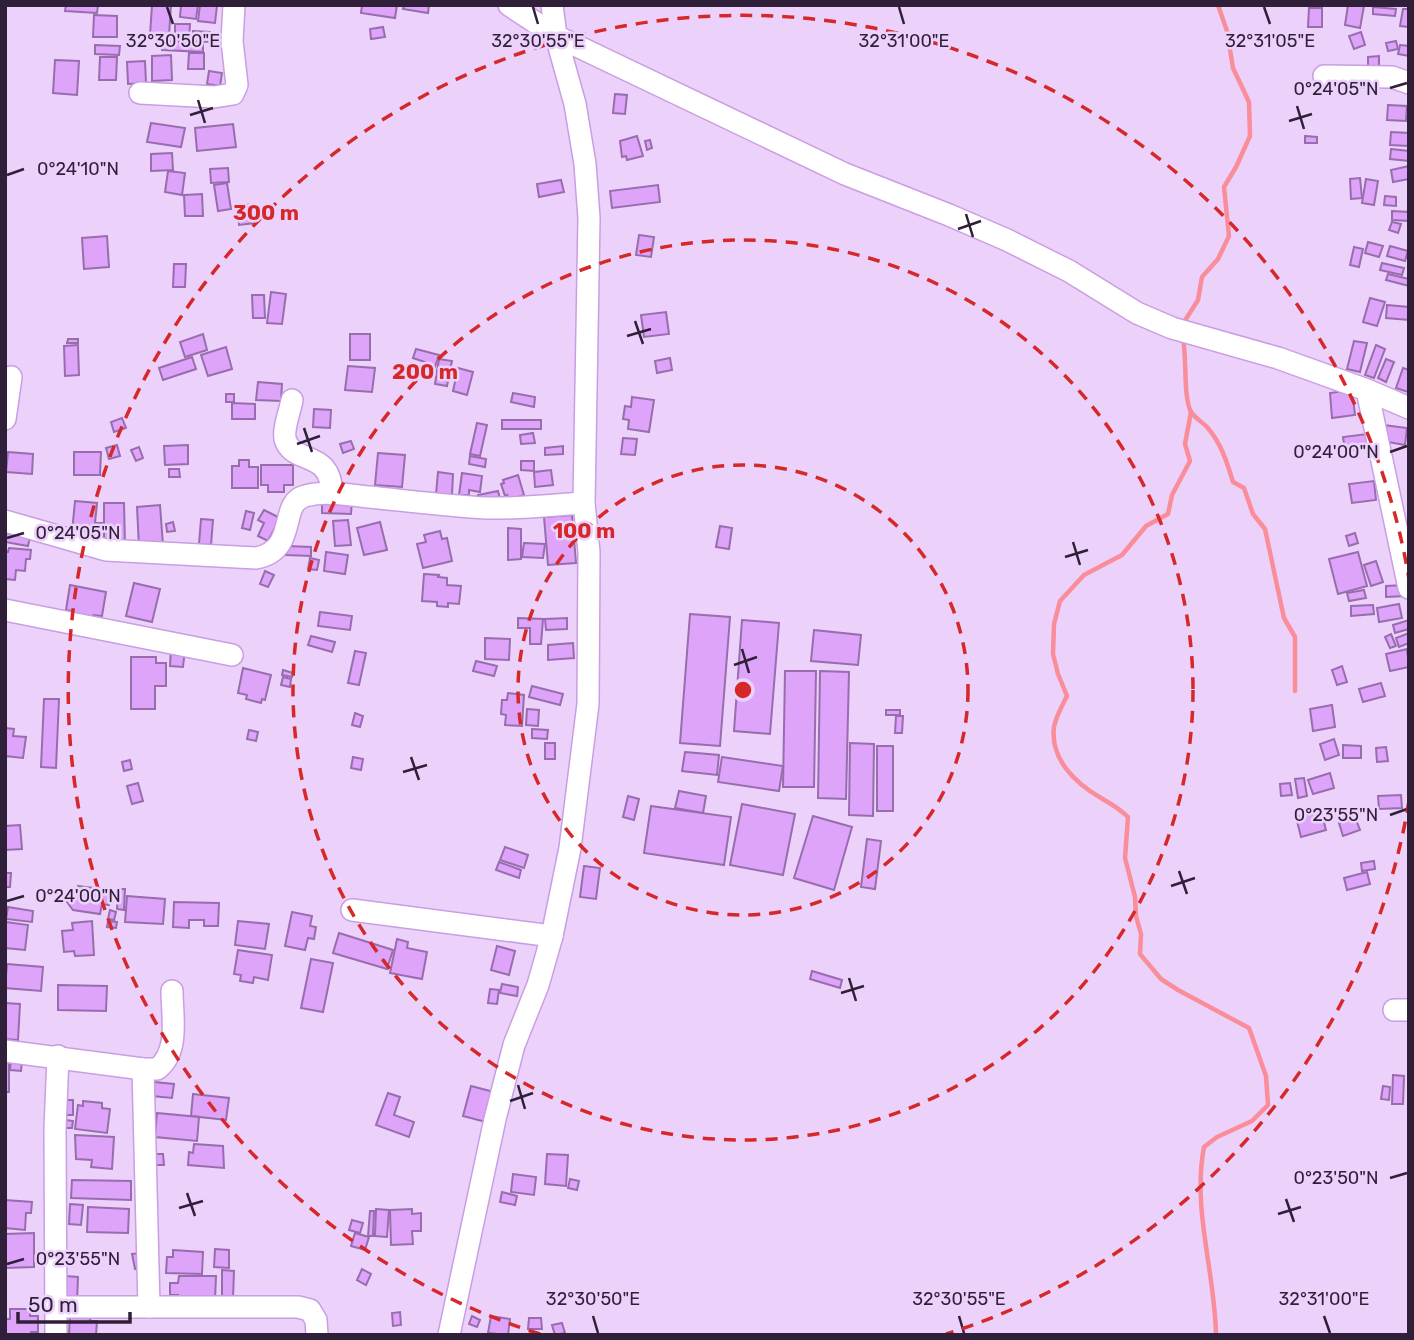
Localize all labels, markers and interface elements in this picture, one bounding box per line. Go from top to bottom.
text: 32°30'50"E [126,30,220,52]
text: 32°30'55"E [491,30,585,52]
text: 32°31'00"E [859,30,950,52]
text: 32°31'05"E [1225,30,1315,52]
text: 0°24'05"N [1294,78,1378,100]
text: 0°24'10"N [37,158,119,180]
text: 300 m [233,200,299,225]
text: 200 m [392,359,458,384]
text: 0°24'00"N [1293,441,1379,463]
text: 100 m [553,518,615,543]
text: 0°24'05"N [36,522,120,544]
centre of rings [731,678,755,702]
text: 0°23'55"N [1294,804,1378,826]
text: 0°24'00"N [35,885,121,907]
text: 0°23'50"N [1293,1167,1379,1189]
text: 0°23'55"N [36,1248,120,1270]
scale bar [18,1280,130,1324]
text: 32°30'50"E [546,1288,640,1310]
text: 32°30'55"E [912,1288,1006,1310]
text: 32°31'00"E [1279,1288,1370,1310]
text: 50 m [28,1292,78,1317]

